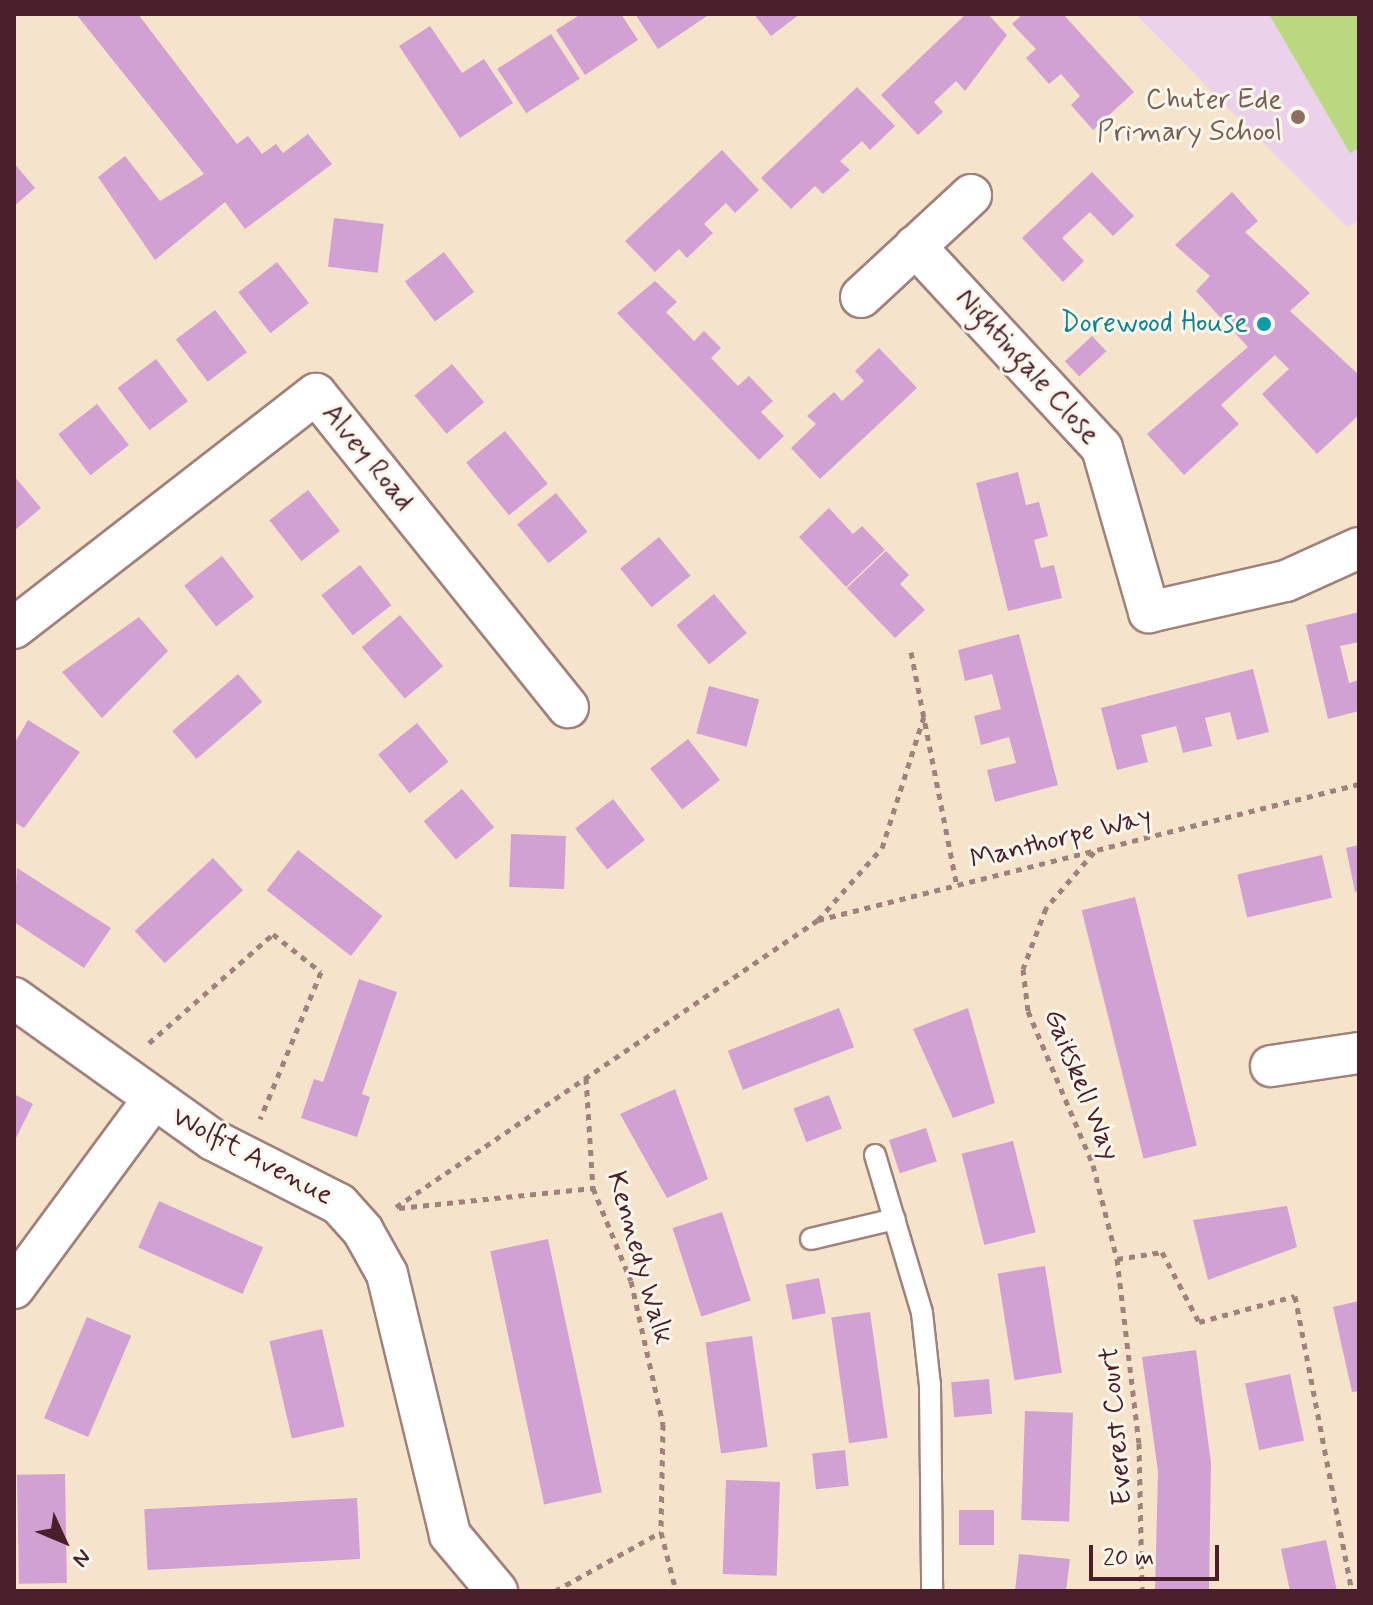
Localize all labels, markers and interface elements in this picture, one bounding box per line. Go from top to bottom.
place label: Chuter Ede Primary School [1097,84,1282,150]
marker: Chuter Ede Primary School [1289,108,1307,126]
street label: Nightingale Close [948,282,1106,452]
place label: Dorewood House [1062,307,1248,341]
marker: Dorewood House [1255,315,1273,333]
street label: Alvey Road [314,398,420,518]
street label: Manthorpe Way [965,800,1157,878]
street label: Gaitskell Way [1035,1004,1127,1166]
street label: Wolfit Avenue [169,1102,335,1212]
street label: Kennedy Walk [598,1168,680,1348]
street label: Everest Court [1093,1345,1141,1507]
north arrow [24,1501,104,1581]
scale bar [1093,1529,1223,1579]
text: N [66,1543,96,1573]
text: 20 m [1103,1543,1154,1574]

